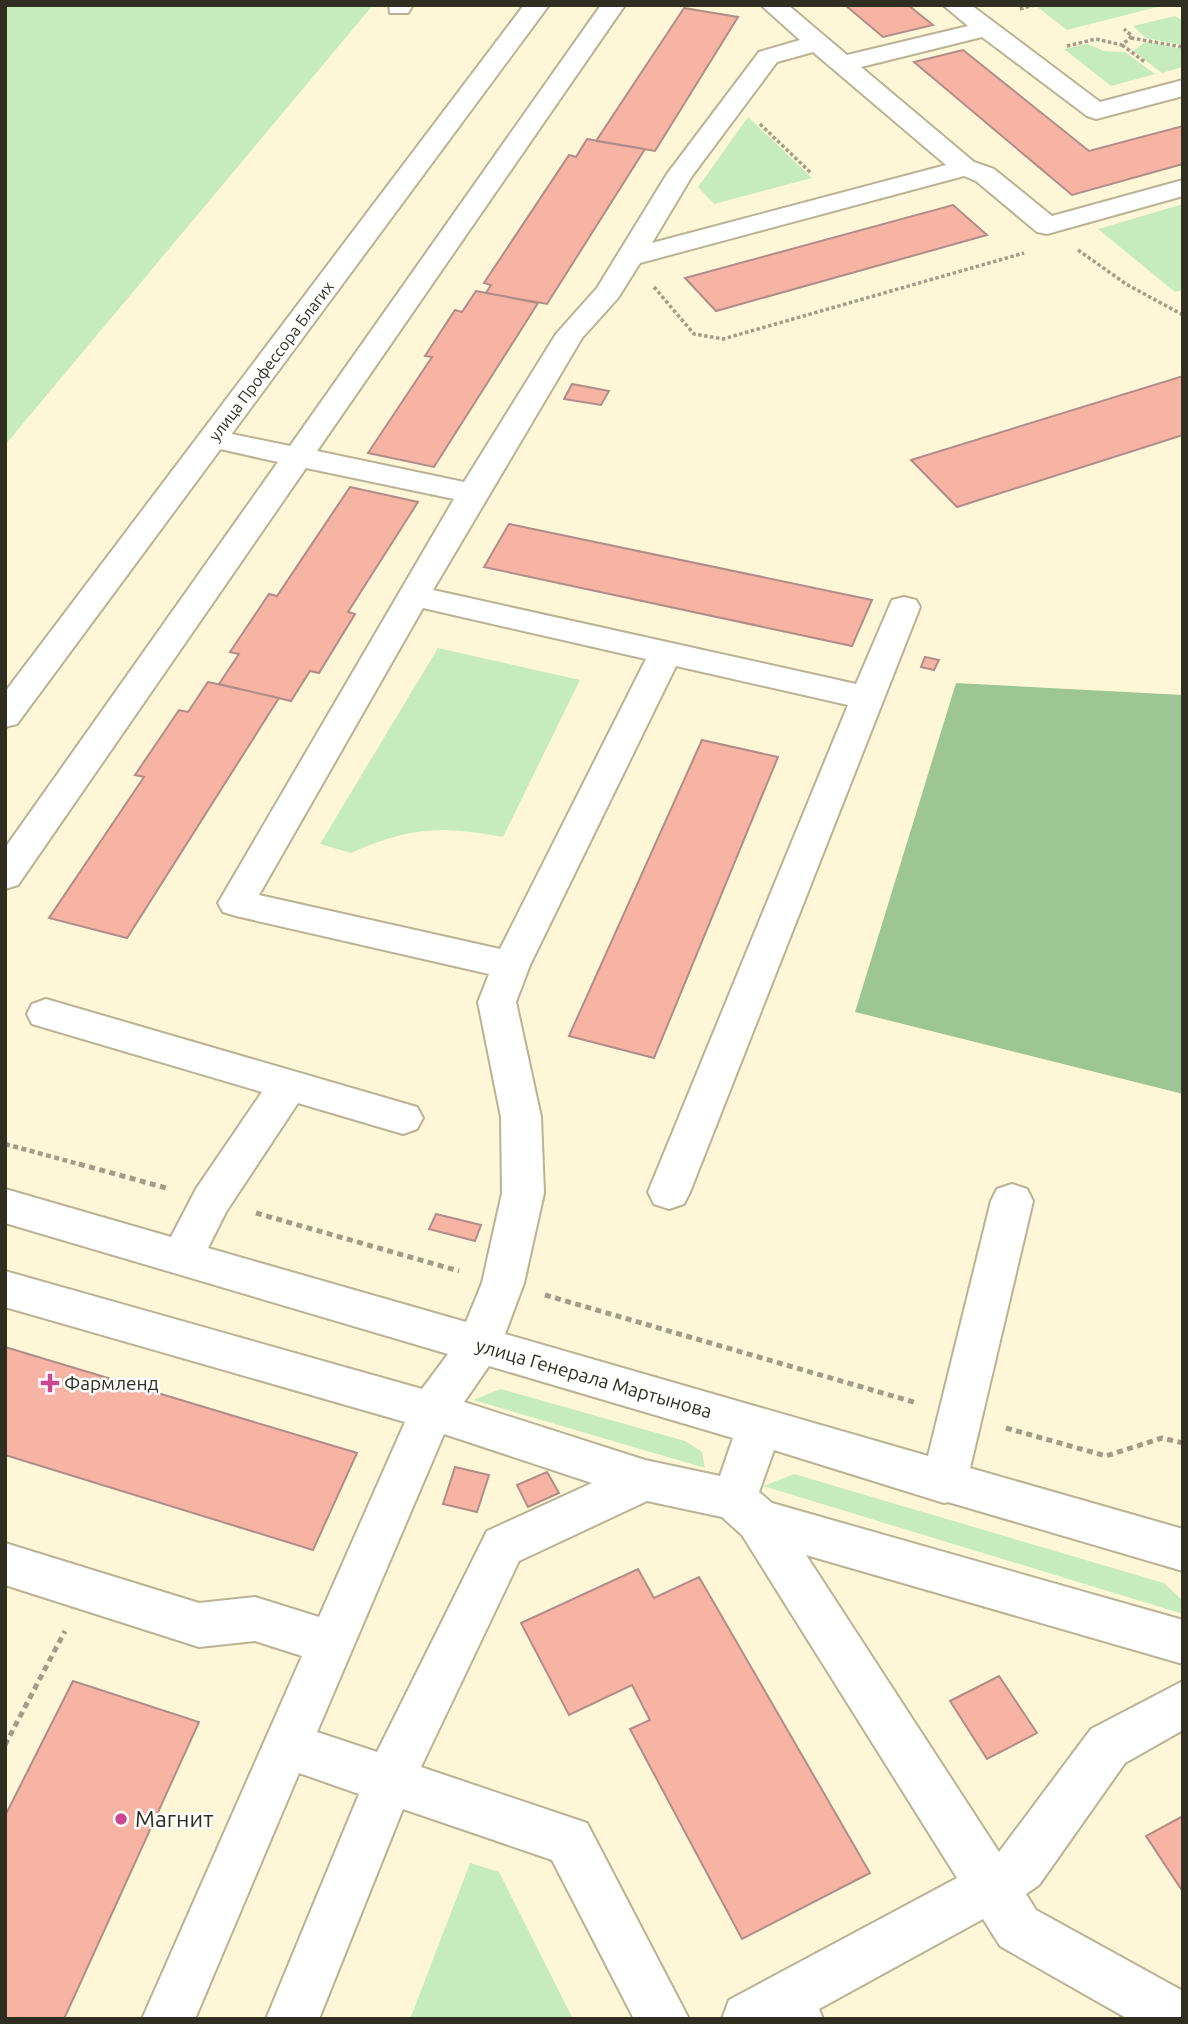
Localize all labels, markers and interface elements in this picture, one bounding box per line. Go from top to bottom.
street label: улица Профессора Благих [205,278,337,444]
street label: улица Генерала Мартынова [473,1334,715,1422]
place label: Фармленд [64,1372,159,1394]
marker: Фармленд [42,1375,58,1391]
place label: Магнит [135,1806,213,1831]
marker: Магнит [113,1811,129,1827]

